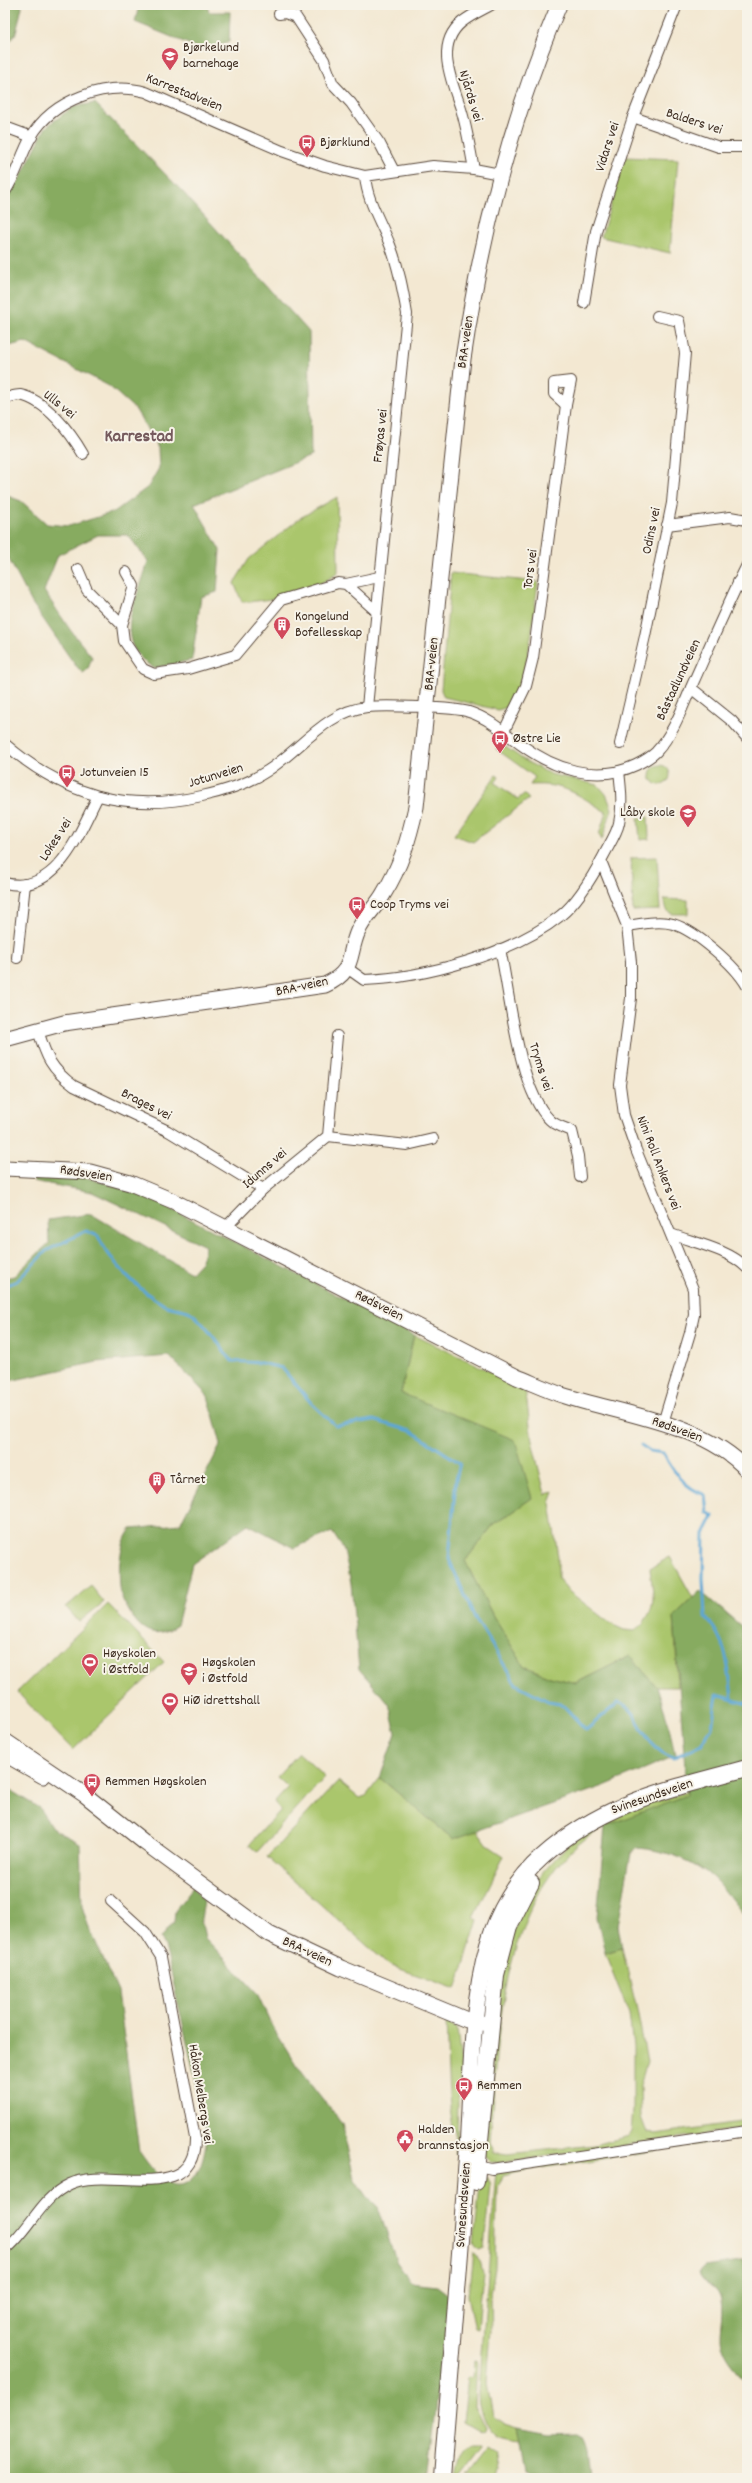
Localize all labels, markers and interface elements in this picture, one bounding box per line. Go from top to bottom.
place label: Bjørkelund barnehage [183,38,239,74]
school or university icon: Bjørkelund barnehage [160,46,180,71]
street label: Njårds vei [453,68,487,125]
street label: Karrestadveien [143,69,225,117]
street label: Balders vei [663,104,725,141]
street label: Vidars vei [591,119,626,174]
bus stop icon: Bjørklund [297,133,317,158]
place label: Bjørklund [320,133,370,153]
street label: BRA-veien [452,314,480,370]
street label: Ulls vei [38,386,80,425]
street label: Frøyas vei [368,408,394,464]
district label: Karrestad [104,425,174,450]
street label: Odins vei [637,505,667,556]
street label: Tors vei [518,548,544,590]
place label: Kongelund Bofellesskap [295,607,362,643]
building icon: Kongelund Bofellesskap [272,615,292,640]
street label: Båstadlundveien [651,636,707,724]
street label: BRA-veien [419,637,445,691]
bus stop icon: Østre Lie [490,729,510,754]
place label: Østre Lie [513,729,561,749]
street label: Jotunveien [186,758,246,794]
bus stop icon: Jotunveien 15 [57,763,77,788]
place label: Jotunveien 15 [80,763,149,783]
place label: Låby skole [620,803,675,823]
school or university icon: Låby skole [678,803,698,828]
street label: Lokes vei [35,814,78,865]
bus stop icon: Coop Tryms vei [347,895,367,920]
place label: Coop Tryms vei [370,895,449,915]
street label: BRA-veien [274,972,330,1002]
street label: Tryms vei [523,1040,557,1094]
street label: Brages vei [117,1084,175,1126]
street label: Nini Roll Ankers vei [631,1113,685,1213]
street label: Idunns vei [238,1144,292,1194]
street label: Rødsveien [58,1160,114,1188]
street label: Rødsveien [351,1285,407,1327]
street label: Rødsveien [649,1412,705,1448]
building icon: Tårnet [147,1470,167,1495]
place label: Tårnet [170,1470,206,1490]
place label: Høyskolen i Østfold [103,1644,156,1680]
sports icon: Høyskolen i Østfold [80,1652,100,1677]
place label: Høgskolen i Østfold [202,1653,255,1689]
school or university icon: Høgskolen i Østfold [179,1661,199,1686]
sports icon: HiØ idrettshall [160,1691,180,1716]
place label: HiØ idrettshall [183,1691,261,1711]
bus stop icon: Remmen Høgskolen [82,1772,102,1797]
place label: Remmen Høgskolen [105,1772,206,1792]
street label: Svinesundsveien [608,1774,696,1820]
street label: BRA-veien [279,1932,335,1972]
street label: Håkon Melbergs vei [182,2043,218,2146]
bus stop icon: Remmen [454,2076,474,2101]
place label: Remmen [477,2076,522,2096]
place label: Halden brannstasjon [418,2120,489,2156]
public building icon: Halden brannstasjon [395,2128,415,2153]
street label: Svinesundsveien [451,2162,477,2248]

